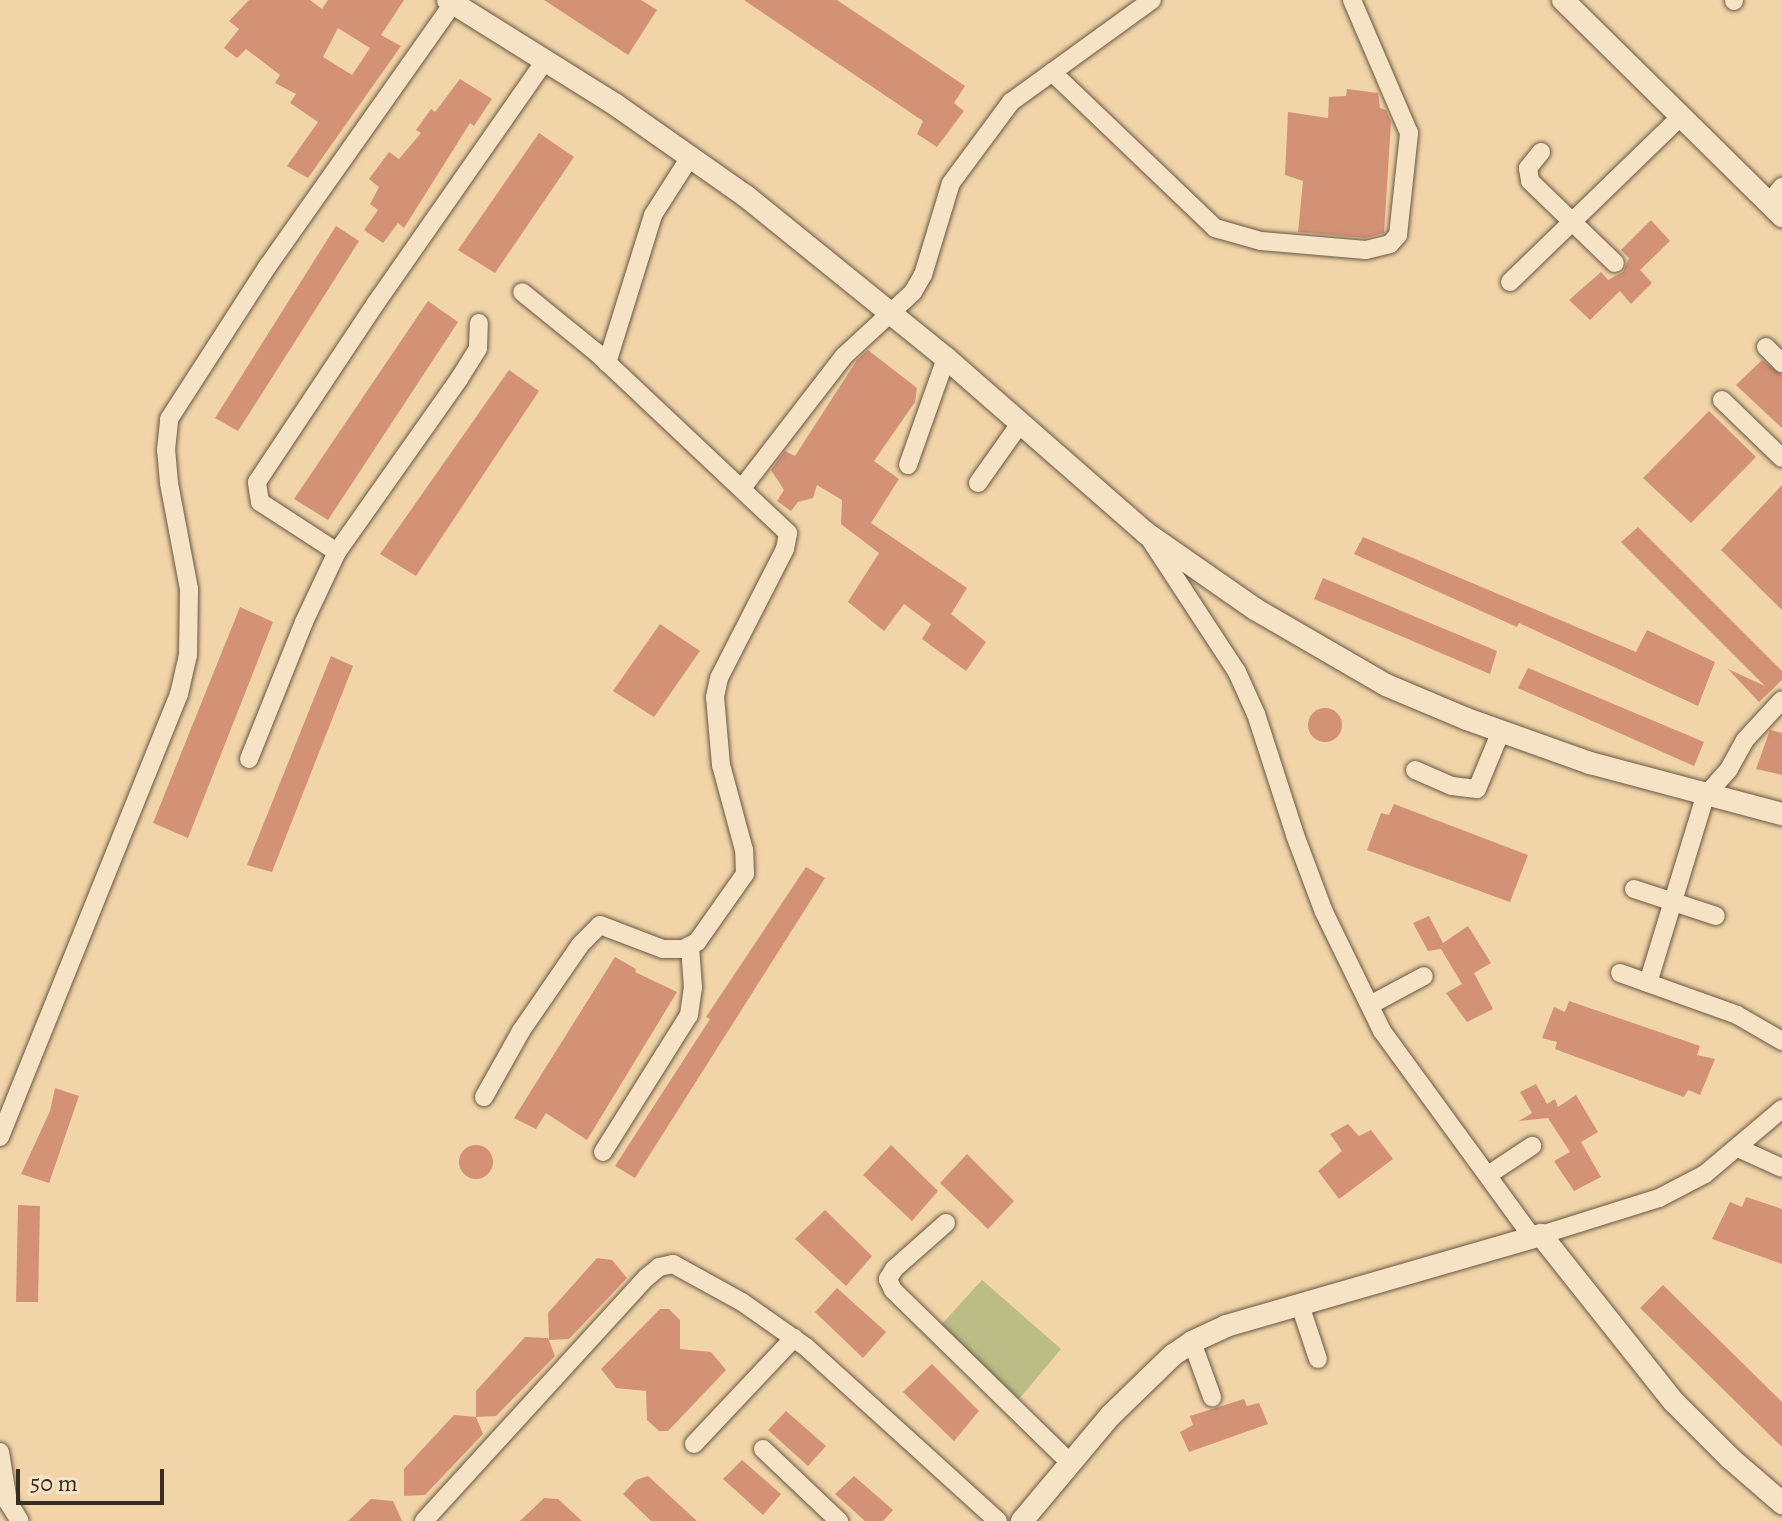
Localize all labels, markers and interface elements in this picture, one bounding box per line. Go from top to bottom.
scale bar [20,1453,168,1503]
text: 50 m [30,1467,78,1499]

